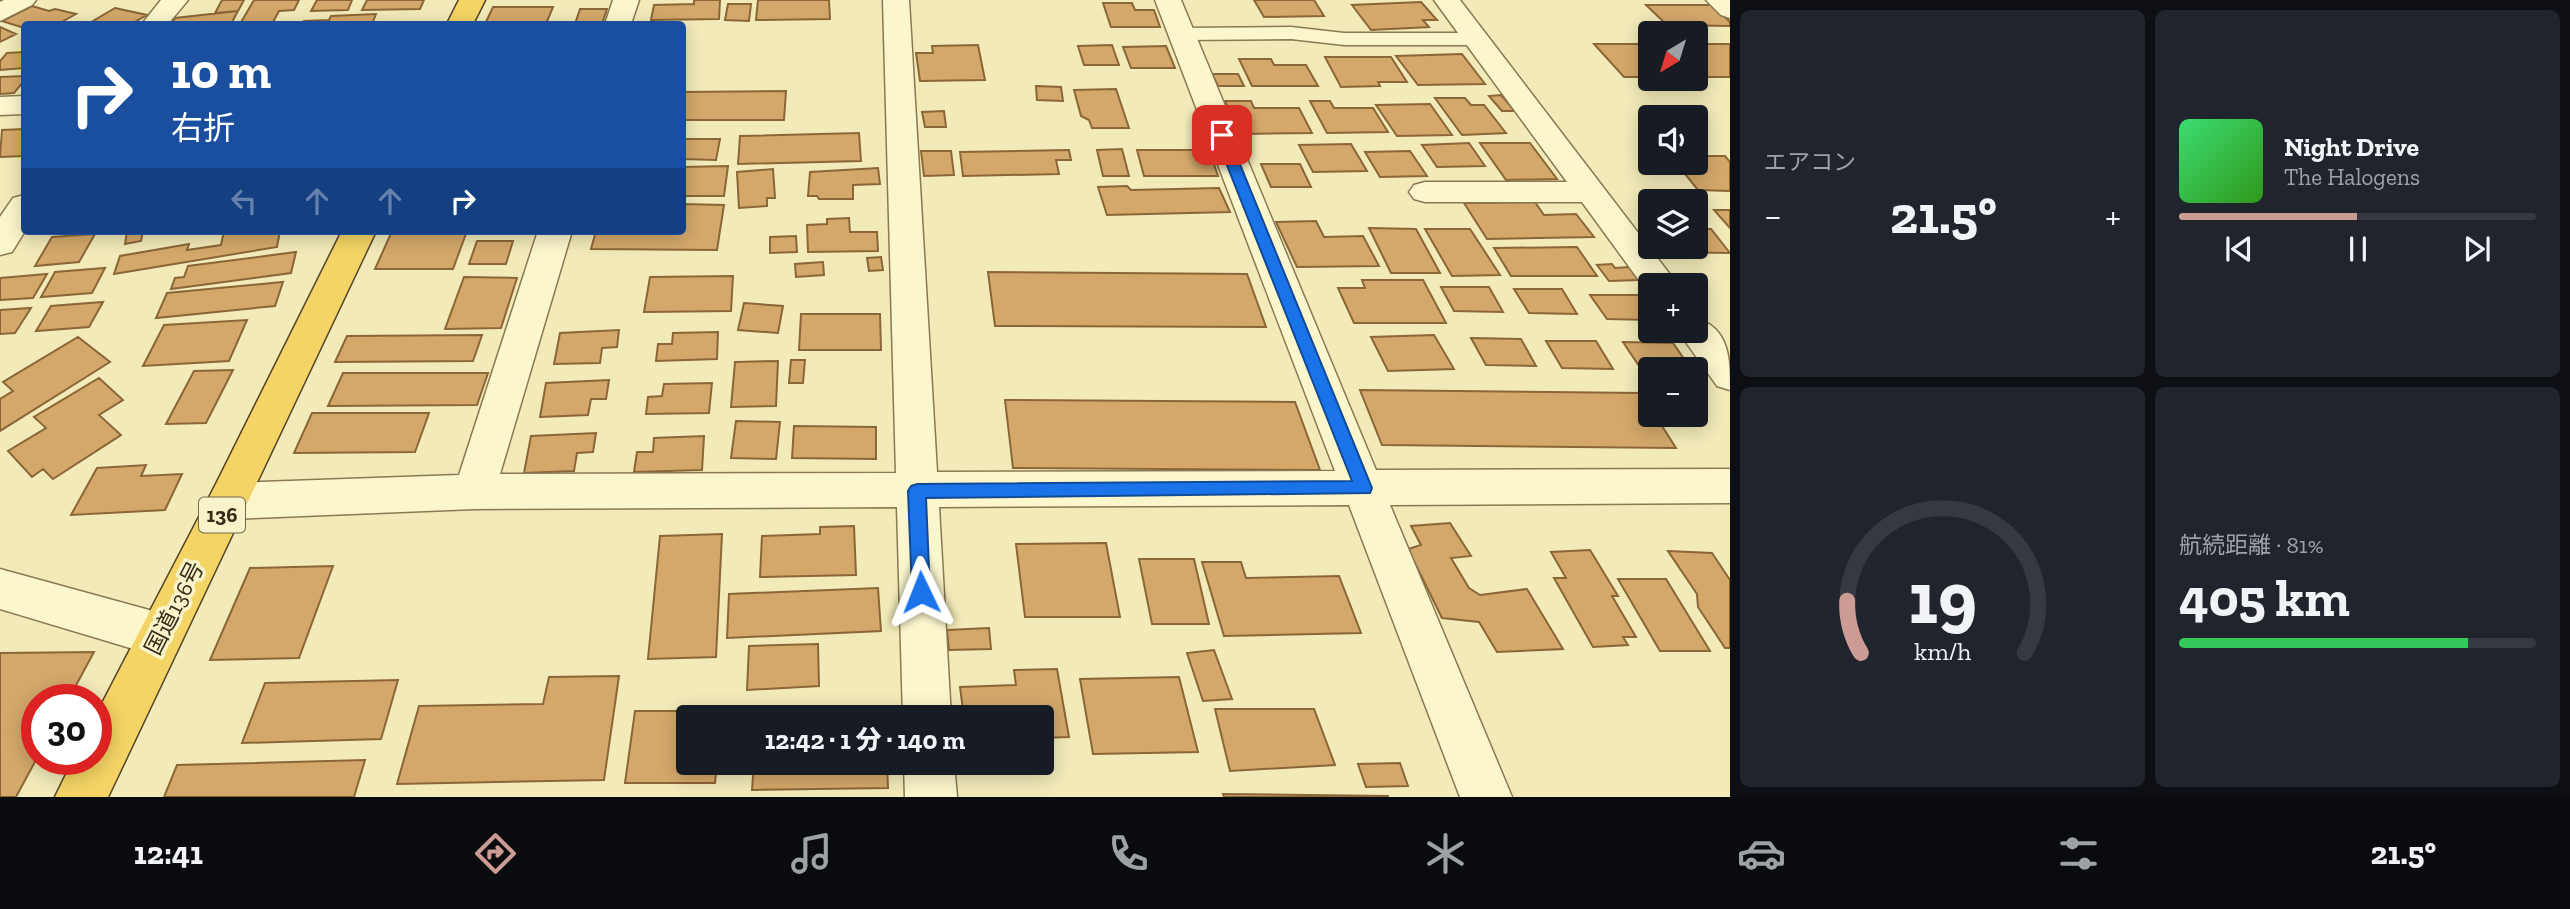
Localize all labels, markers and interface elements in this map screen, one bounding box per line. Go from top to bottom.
north arrow [1638,21,1708,91]
map controls [1638,21,1708,427]
text: 10 m [171,42,271,101]
icon: right [56,49,147,140]
pin [1192,105,1252,165]
button: sound [1638,105,1708,175]
text: 右折 [171,109,235,147]
icon: arrive [1203,116,1241,154]
text: Night Drive [2284,131,2419,163]
text: エアコン [1764,148,1856,176]
text: The Halogens [2284,163,2420,191]
icon: left [225,182,263,220]
icon: ahead [298,182,336,220]
icon: ahead [371,182,409,220]
icon: right [444,182,482,220]
text: 21.5° [1890,184,1997,246]
button: layers [1638,189,1708,259]
text: − [1764,193,1782,239]
text: + [2105,193,2121,239]
icon: previous [2220,230,2258,268]
icon: pause [2339,230,2377,268]
icon: next [2458,230,2496,268]
button: + [1638,273,1708,343]
button: − [1638,357,1708,427]
road number: 136 [199,498,245,532]
text: 航続距離 · 81% [2179,531,2324,559]
text: 19 [1908,554,1977,642]
position arrow [884,555,958,629]
street label: 国道136号 [139,557,209,659]
text: 405 km [2179,567,2350,629]
text: km/h [1914,636,1971,666]
speed limit sign: 30 [21,684,112,775]
text: 12:42 · 1 分 · 140 m [765,724,965,756]
icon: directions [471,829,520,878]
icon: music [787,829,836,878]
icon: phone [1104,829,1153,878]
icon: climate [1421,829,1470,878]
icon: car [1737,829,1786,878]
icon: filters [2054,829,2103,878]
text: 12:41 [134,834,203,872]
text: 21.5° [2370,834,2436,872]

